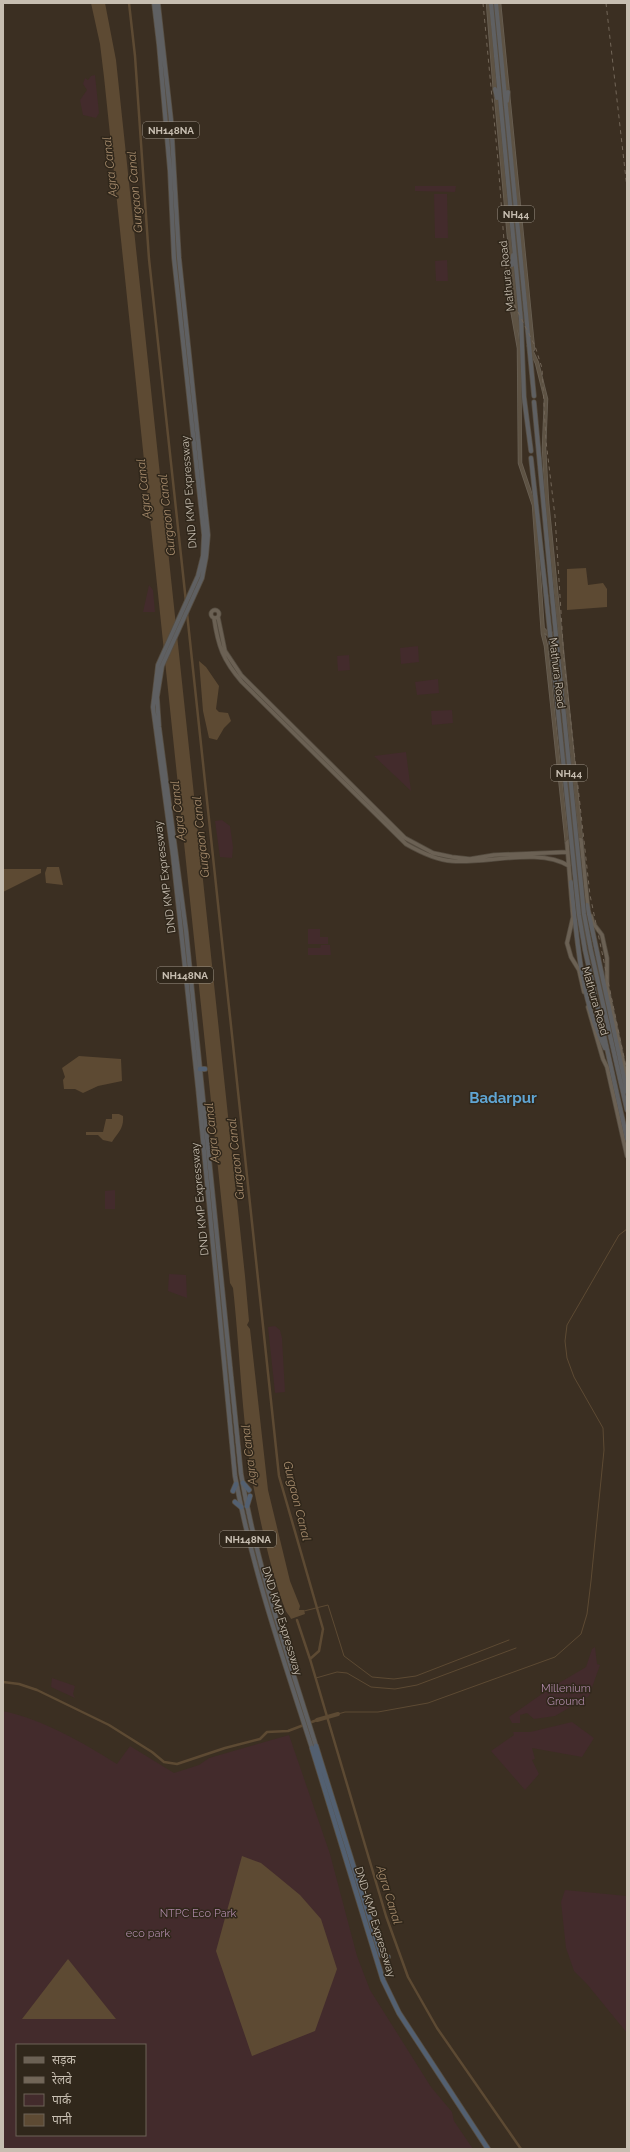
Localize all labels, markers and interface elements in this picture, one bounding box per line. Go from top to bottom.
road number: NH148NA [143,122,199,138]
water label: Agra Canal [100,136,120,199]
water label: Gurgaon Canal [124,151,146,233]
road number: NH44 [498,206,534,222]
street label: Mathura Road [497,240,517,312]
street label: DND KMP Expressway [179,435,199,549]
water label: Agra Canal [134,458,154,521]
water label: Gurgaon Canal [156,473,178,557]
street label: Mathura Road [546,637,568,709]
road number: NH44 [551,765,587,781]
water label: Agra Canal [168,780,188,843]
water label: Gurgaon Canal [190,795,212,879]
street label: DND KMP Expressway [152,820,178,934]
street label: Mathura Road [579,965,611,1037]
road number: NH148NA [157,967,213,983]
district label: Badarpur [469,1089,537,1107]
water label: Agra Canal [202,1102,222,1165]
water label: Gurgaon Canal [225,1117,247,1201]
street label: DND KMP Expressway [189,1142,211,1256]
water label: Agra Canal [238,1424,260,1487]
water label: Gurgaon Canal [280,1460,314,1542]
road number: NH148NA [220,1531,276,1547]
street label: DND KMP Expressway [259,1565,305,1677]
park label: Millenium Ground [541,1682,591,1708]
water label: Agra Canal [373,1863,405,1926]
street label: DND-KMP Expressway [352,1865,398,1979]
park label: NTPC Eco Park [160,1907,237,1920]
park label: eco park [126,1927,170,1940]
legend [16,2044,146,2136]
text: सड़क [52,2053,77,2067]
text: रेलवे [52,2072,72,2087]
text: पार्क [52,2093,72,2107]
text: पानी [52,2112,73,2127]

